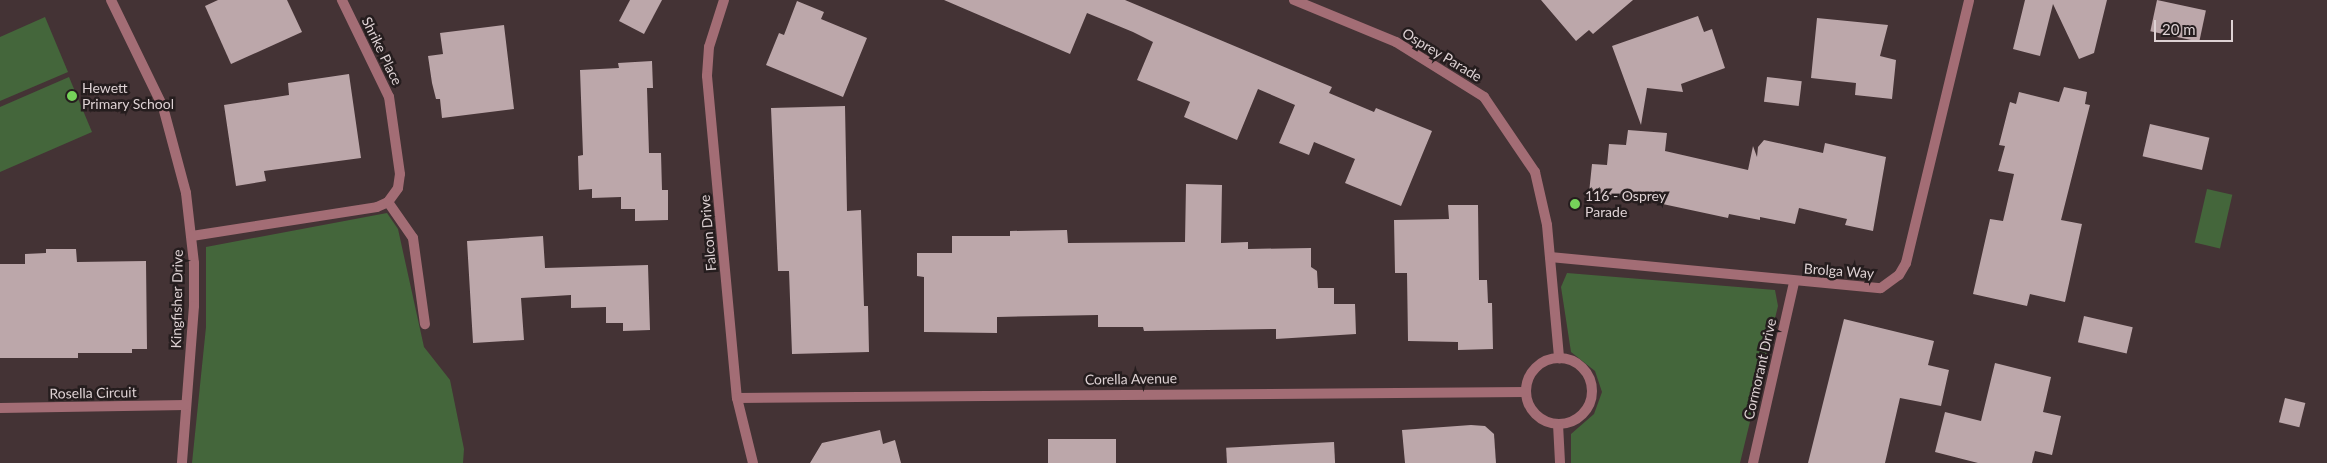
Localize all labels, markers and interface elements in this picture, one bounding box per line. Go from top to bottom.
scale bar [2157,10,2236,42]
street label: Shrike Place [358,14,406,88]
text: 20 m [2162,20,2196,38]
street label: Osprey Parade [1399,25,1485,85]
place label: Hewett Primary School [82,80,174,112]
marker: Hewett Primary School [66,90,78,102]
place label: 116 - Osprey Parade [1585,188,1666,220]
street label: Falcon Drive [696,194,720,272]
marker: 116 - Osprey Parade [1569,198,1581,210]
street label: Kingfisher Drive [168,249,186,349]
street label: Brolga Way [1803,260,1875,282]
street label: Cormorant Drive [1740,317,1780,421]
street label: Corella Avenue [1084,370,1178,388]
street label: Rosella Circuit [49,384,137,402]

